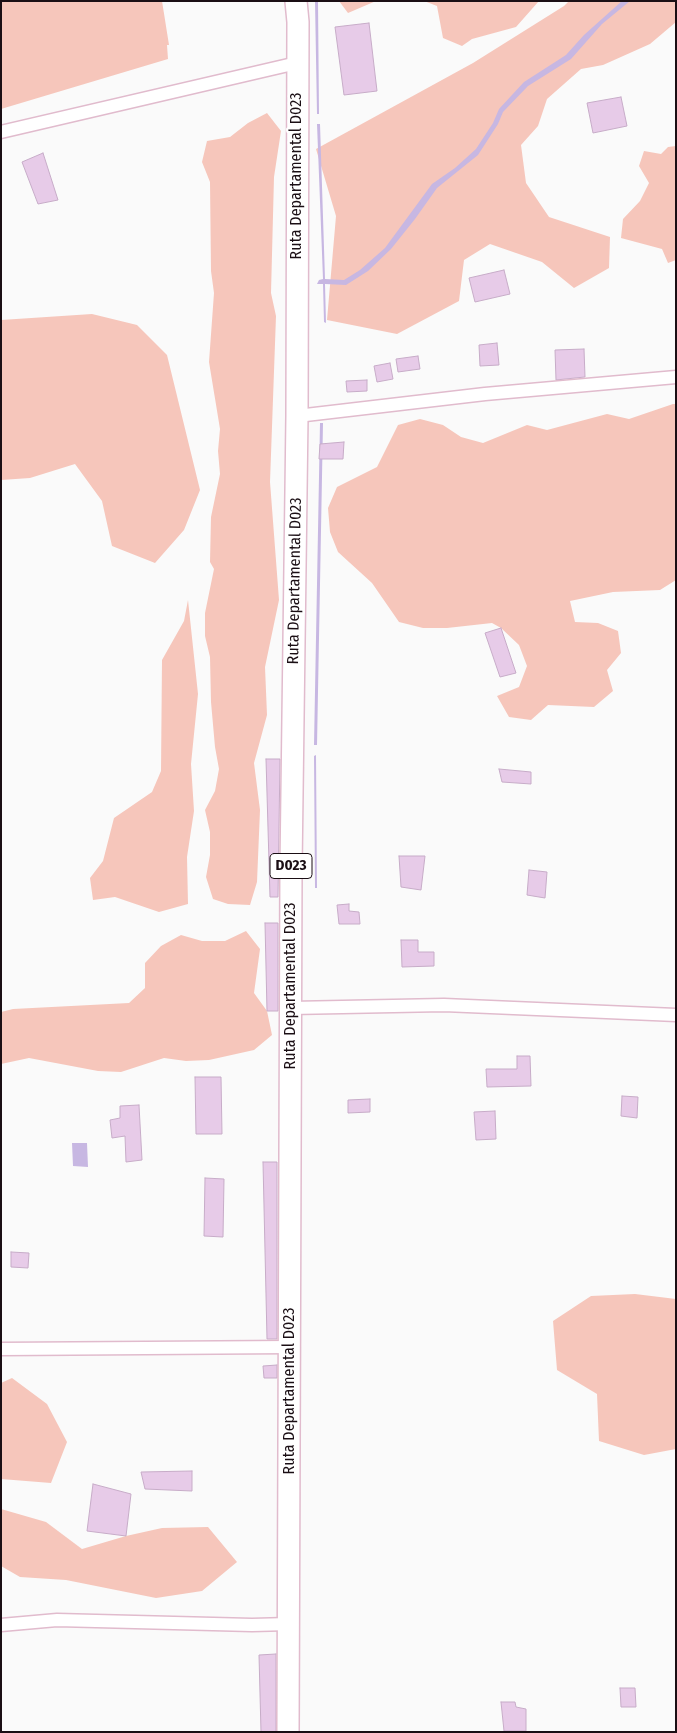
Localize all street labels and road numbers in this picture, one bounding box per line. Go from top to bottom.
street label: Ruta Departamental D023 [287,93,307,259]
street label: Ruta Departamental D023 [284,497,306,665]
road number: D023 [270,854,312,878]
street label: Ruta Departamental D023 [281,903,301,1069]
street label: Ruta Departamental D023 [280,1308,300,1474]

